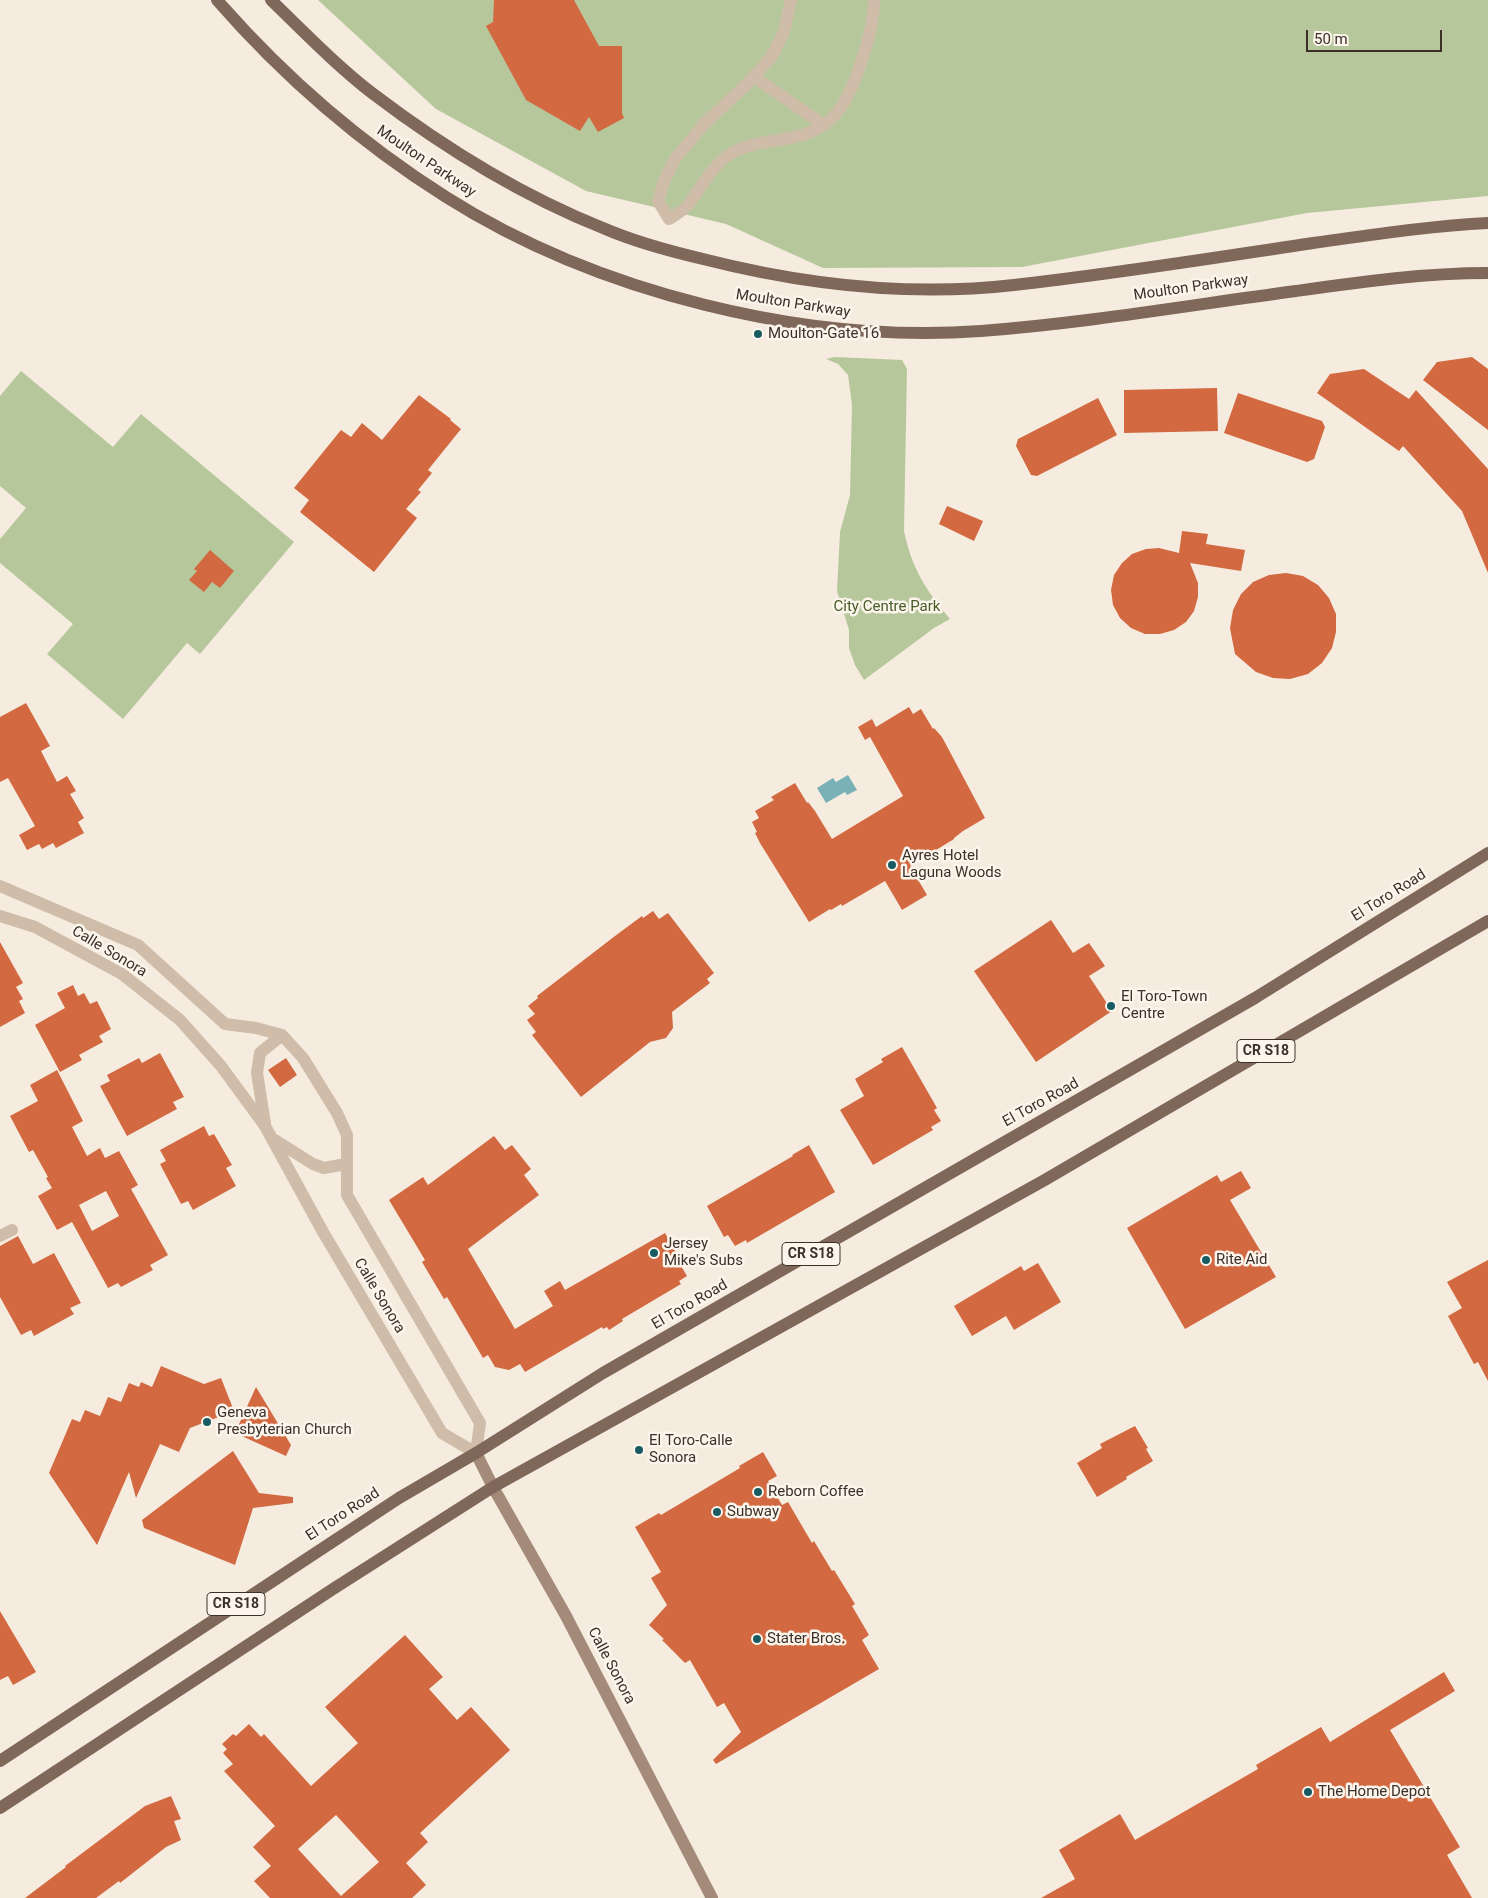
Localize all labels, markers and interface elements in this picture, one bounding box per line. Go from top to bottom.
scale bar [1308,20,1444,52]
text: 50 m [1314,30,1348,48]
street label: Moulton Parkway [373,122,479,202]
street label: Moulton Parkway [1133,271,1249,305]
street label: Moulton Parkway [735,286,851,322]
place label: Moulton-Gate 16 [768,325,879,343]
marker: Moulton-Gate 16 [752,328,764,340]
park label: City Centre Park [834,598,940,616]
place label: Ayres Hotel Laguna Woods [902,847,1001,882]
marker: Ayres Hotel Laguna Woods [886,859,898,871]
street label: El Toro Road [1348,866,1430,926]
street label: Calle Sonora [68,923,150,981]
place label: El Toro-Town Centre [1121,988,1208,1023]
marker: El Toro-Town Centre [1105,1000,1117,1012]
road number: CR S18 [1237,1040,1295,1062]
street label: El Toro Road [1000,1075,1082,1131]
place label: Jersey Mike's Subs [664,1235,743,1270]
road number: CR S18 [782,1242,840,1266]
marker: Jersey Mike's Subs [648,1247,660,1259]
place label: Rite Aid [1216,1251,1267,1269]
marker: Rite Aid [1200,1254,1212,1266]
street label: Calle Sonora [350,1255,408,1337]
street label: El Toro Road [649,1276,731,1334]
place label: Geneva Presbyterian Church [217,1404,352,1439]
marker: Geneva Presbyterian Church [201,1416,213,1428]
place label: El Toro-Calle Sonora [649,1432,732,1467]
marker: El Toro-Calle Sonora [633,1444,645,1456]
place label: Reborn Coffee [768,1483,864,1501]
street label: El Toro Road [303,1484,383,1546]
marker: Reborn Coffee [752,1486,764,1498]
place label: Subway [727,1503,779,1521]
marker: Subway [711,1506,723,1518]
road number: CR S18 [207,1592,265,1616]
street label: Calle Sonora [583,1625,639,1707]
place label: Stater Bros. [767,1630,845,1648]
marker: Stater Bros. [751,1633,763,1645]
place label: The Home Depot [1318,1783,1431,1801]
marker: The Home Depot [1302,1786,1314,1798]

